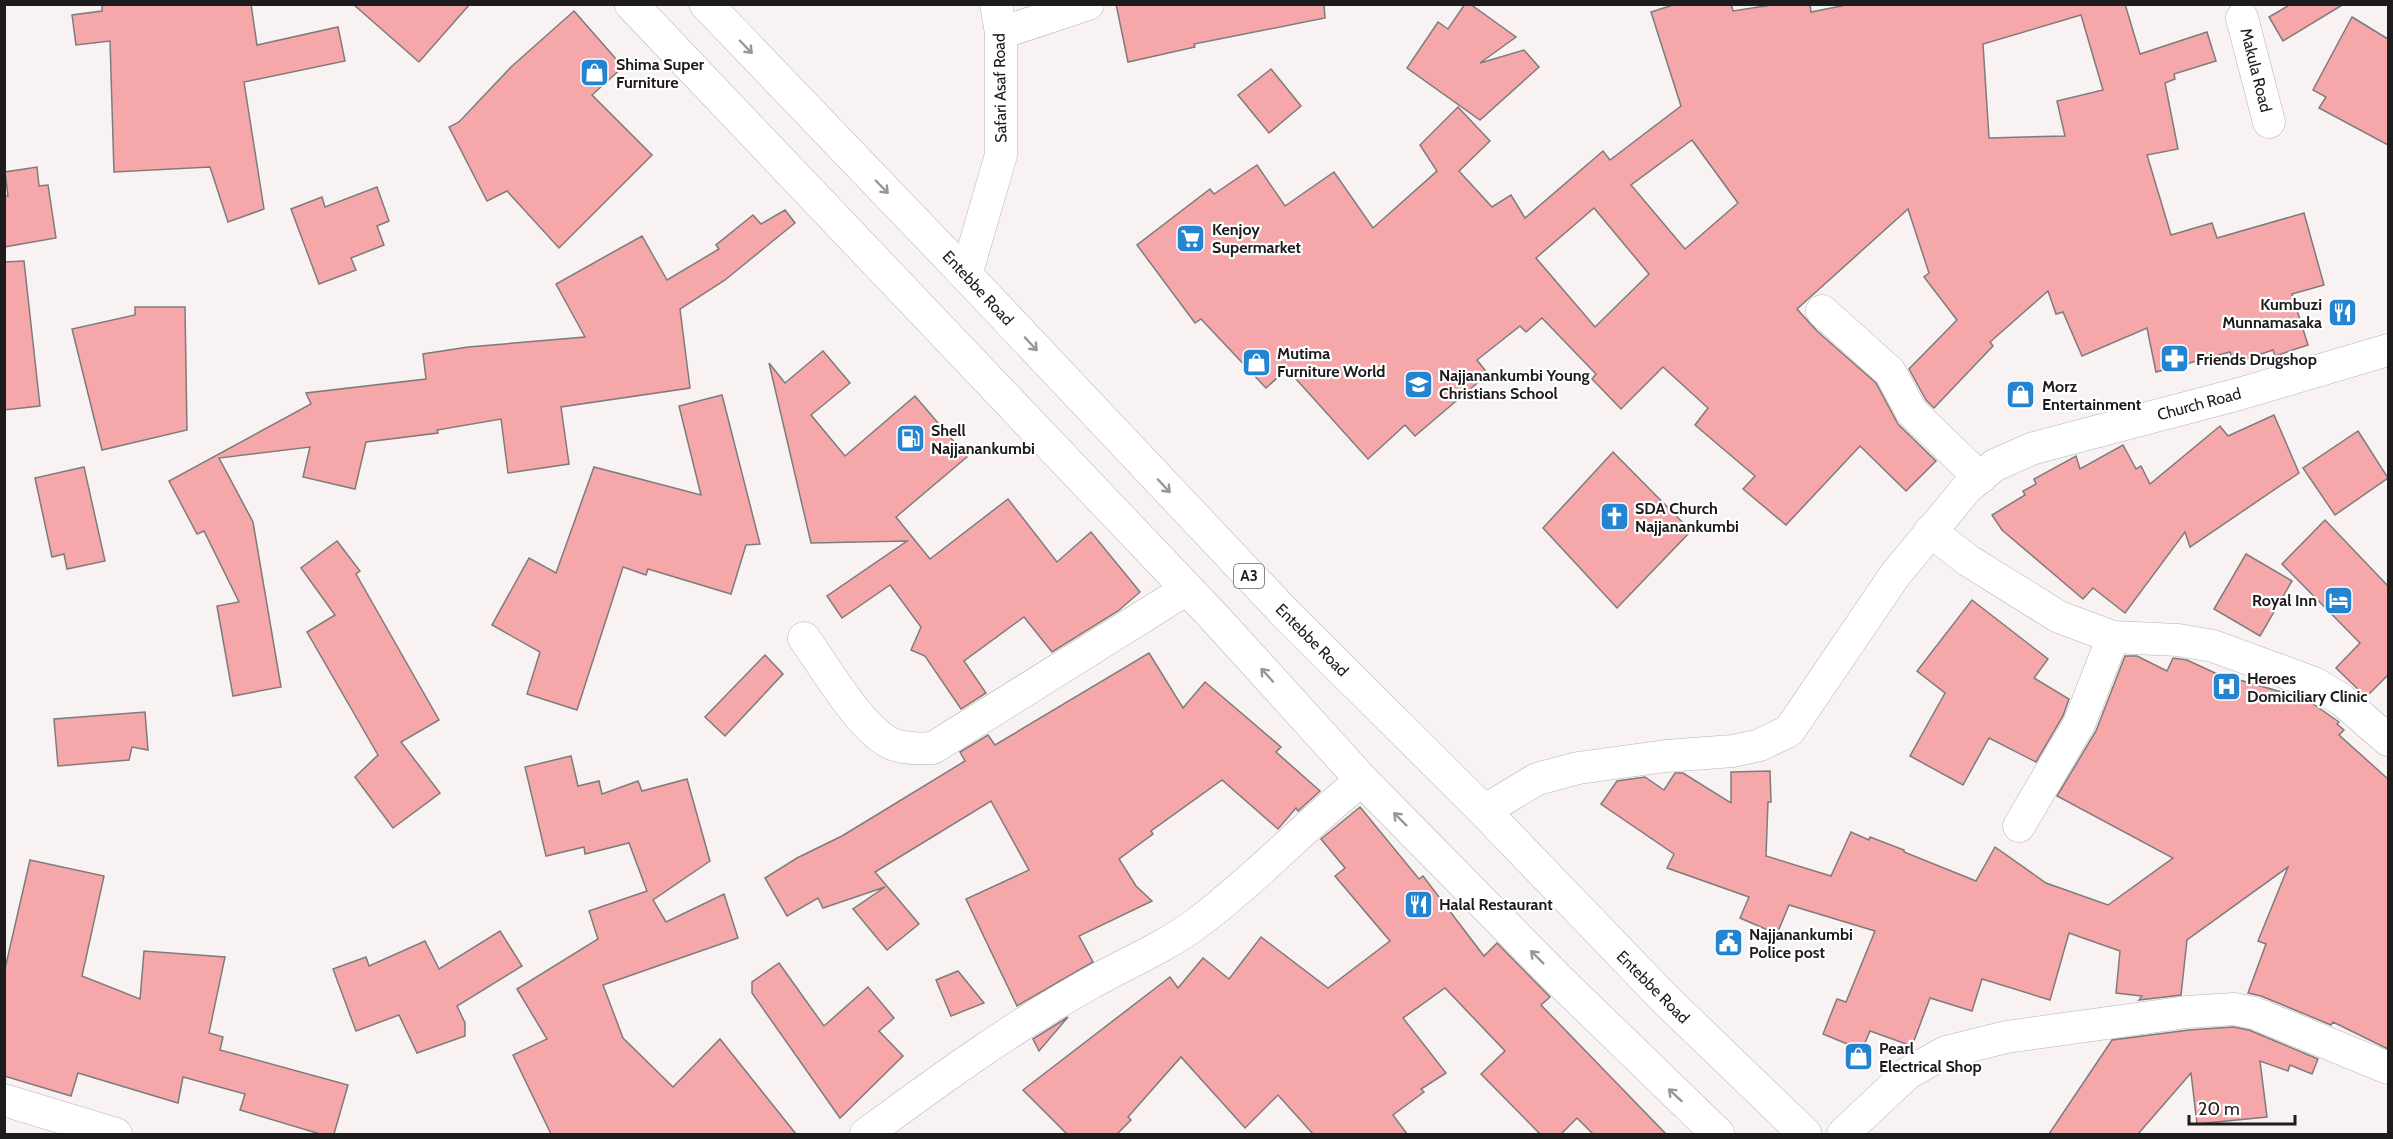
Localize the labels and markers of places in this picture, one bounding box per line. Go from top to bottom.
place label: Shima Super Furniture [616,55,705,92]
shop icon: Shima Super Furniture [579,57,611,89]
place label: Kenjoy Supermarket [1212,220,1302,257]
supermarket icon: Kenjoy Supermarket [1175,222,1207,254]
place label: Kumbuzi Munnamasaka [2222,295,2322,332]
restaurant icon: Kumbuzi Munnamasaka [2327,297,2359,329]
pharmacy icon: Friends Drugshop [2159,343,2191,375]
place label: Mutima Furniture World [1277,344,1385,381]
shop icon: Mutima Furniture World [1240,346,1272,378]
place label: Friends Drugshop [2196,350,2317,369]
place label: Najjanankumbi Young Christians School [1439,366,1590,403]
school or university icon: Najjanankumbi Young Christians School [1402,368,1434,400]
place label: Morz Entertainment [2042,377,2142,414]
shop icon: Morz Entertainment [2005,379,2037,411]
place label: Shell Najjanankumbi [931,421,1035,458]
fuel station icon: Shell Najjanankumbi [894,423,926,455]
place label: SDA Church Najjanankumbi [1635,499,1739,536]
church icon: SDA Church Najjanankumbi [1598,501,1630,533]
hotel icon: Royal Inn [2322,584,2354,616]
place label: Royal Inn [2252,591,2317,610]
place label: Heroes Domiciliary Clinic [2247,669,2368,706]
hospital icon: Heroes Domiciliary Clinic [2210,671,2242,703]
restaurant icon: Halal Restaurant [1402,888,1434,920]
place label: Halal Restaurant [1439,895,1553,914]
place label: Najjanankumbi Police post [1749,925,1853,962]
public building icon: Najjanankumbi Police post [1712,927,1744,959]
place label: Pearl Electrical Shop [1879,1039,1982,1076]
shop icon: Pearl Electrical Shop [1842,1041,1874,1073]

